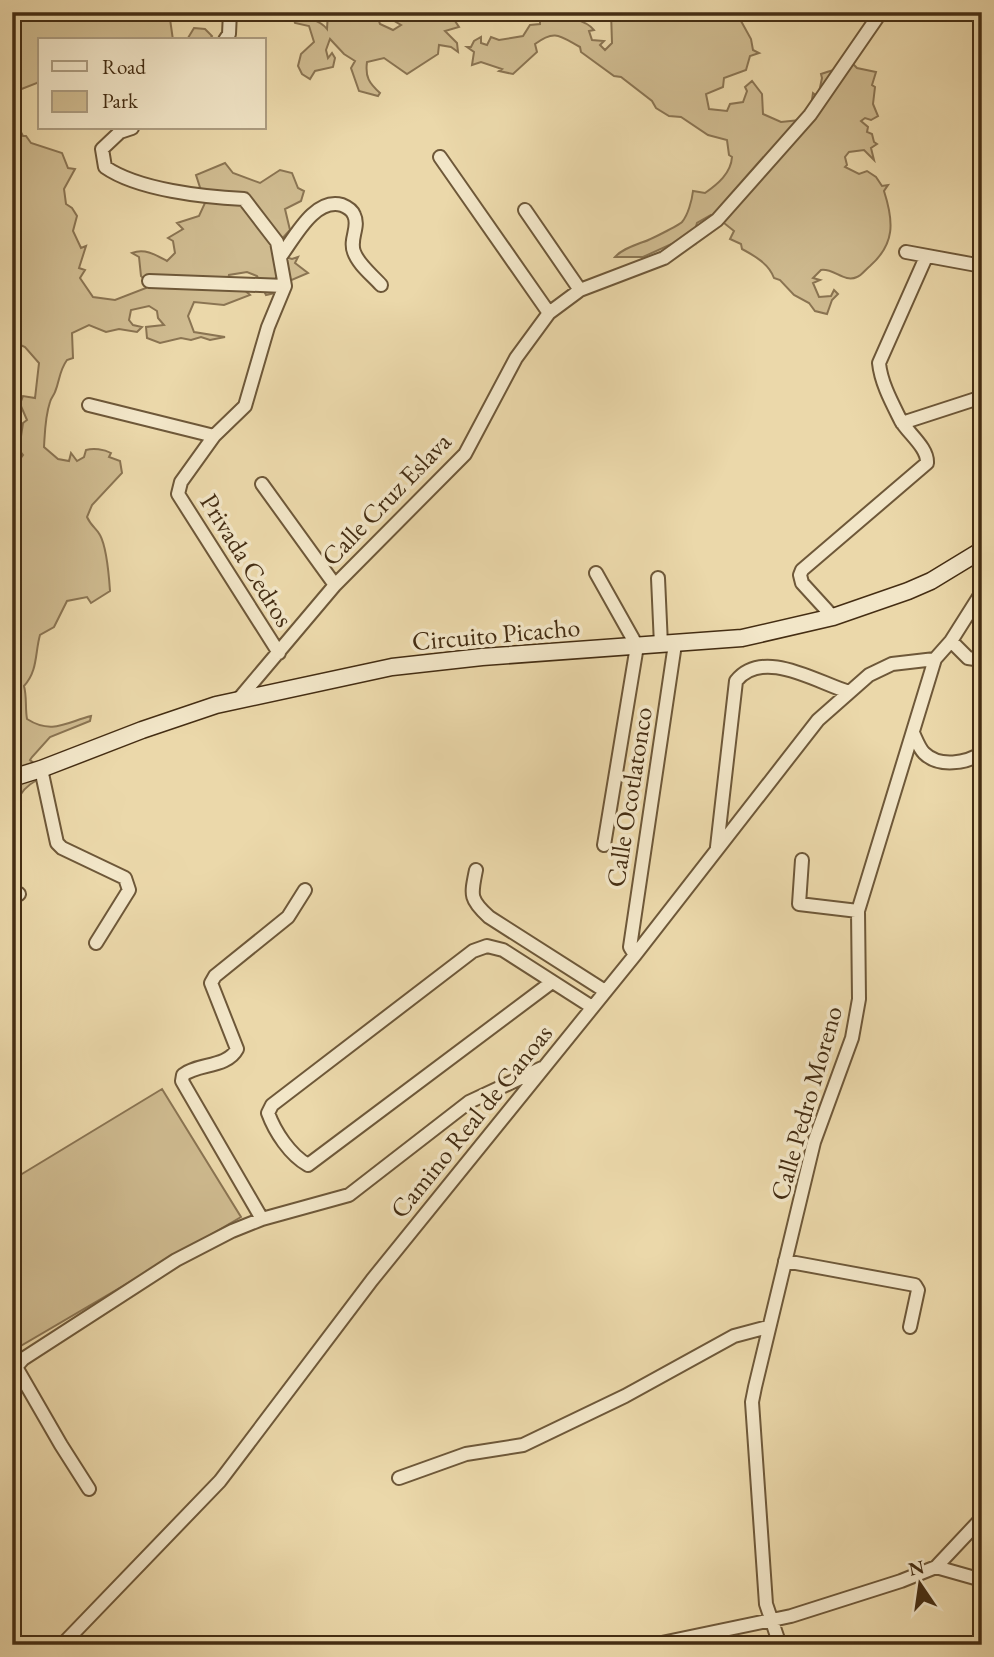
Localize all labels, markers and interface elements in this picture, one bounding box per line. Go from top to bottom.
legend [38,38,266,130]
text: Road [102,53,146,80]
text: Park [102,87,139,114]
street label: Calle Cruz Eslava [314,425,459,573]
street label: Privada Cedros [193,487,301,633]
street label: Circuito Picacho [411,610,581,658]
street label: Calle Ocotlatonco [598,705,660,889]
street label: Calle Pedro Moreno [762,1002,850,1204]
street label: Camino Real de Canoas [382,1017,560,1225]
north arrow [886,1548,956,1618]
text: N [906,1554,927,1582]

